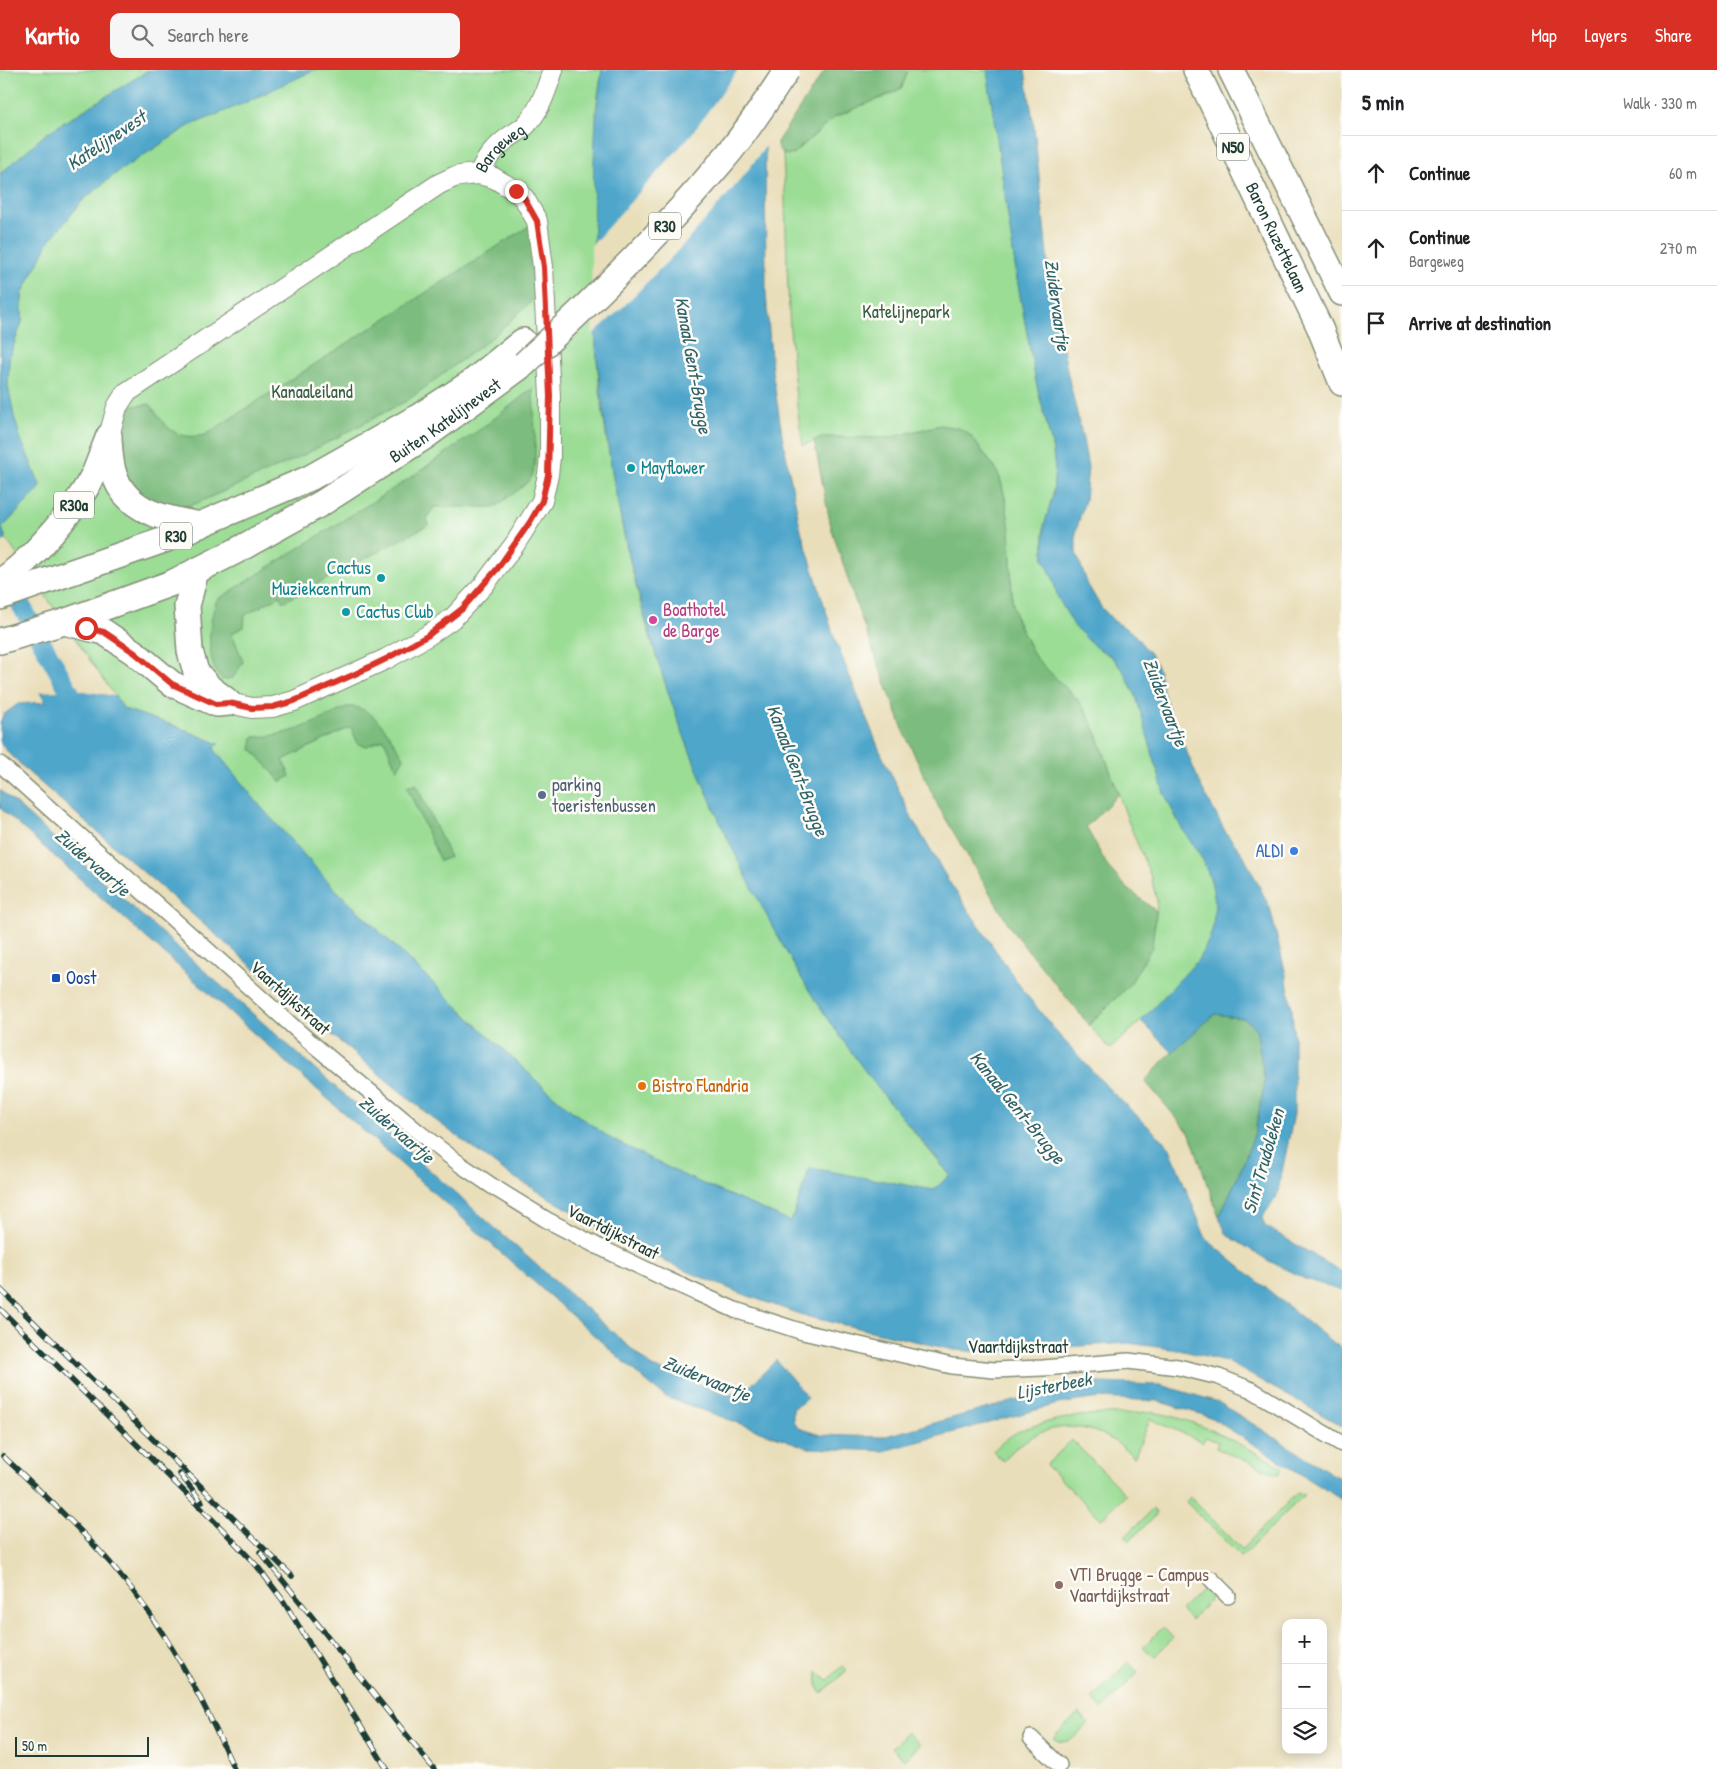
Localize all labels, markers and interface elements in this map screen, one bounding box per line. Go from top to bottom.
search box [110,13,460,58]
text: Kartio [25,19,80,51]
icon: search [128,21,156,49]
text: Search here [168,22,249,48]
text: Map [1531,23,1557,48]
text: Layers [1585,23,1627,48]
text: Share [1655,23,1692,48]
text: 5 min [1362,88,1404,117]
text: Walk · 330 m [1623,92,1697,114]
water label: Katelijnevest [61,103,153,176]
street label: Bargeweg [469,117,530,177]
road number: N50 [1217,134,1249,160]
icon: ahead [1362,159,1390,187]
text: Continue [1409,160,1470,186]
text: 60 m [1669,162,1697,184]
street label: Baron Ruzettelaan [1240,178,1314,297]
route end [505,180,528,203]
road number: R30 [649,212,681,240]
text: Continue [1409,224,1470,250]
icon: ahead [1362,234,1390,262]
text: 270 m [1660,237,1697,259]
text: Bargeweg [1409,250,1464,272]
water label: Zuidervaartje [1039,258,1077,354]
water label: Kanaal Gent-Brugge [669,294,719,437]
park label: Katelijnepark [862,299,950,324]
icon: arrive [1362,309,1390,337]
text: Arrive at destination [1409,310,1551,336]
street label: Buiten Katelijnevest [384,371,507,468]
park label: Kanaaleiland [271,379,353,404]
place label: Mayflower [641,455,705,480]
marker: Mayflower [625,462,637,474]
road number: R30a [54,492,94,518]
road number: R30 [160,522,192,550]
place label: Cactus Muziekcentrum [272,555,371,601]
marker: Cactus Muziekcentrum [375,572,387,584]
place label: Boathotel de Barge [663,597,726,643]
place label: Cactus Club [356,599,434,624]
marker: Cactus Club [340,606,352,618]
marker: Boathotel de Barge [647,614,659,626]
route start [75,617,98,640]
water label: Zuidervaartje [1137,654,1195,751]
water label: Kanaal Gent-Brugge [761,701,836,841]
place label: parking toeristenbussen [552,772,656,818]
marker: parking toeristenbussen [536,789,548,801]
water label: Zuidervaartje [50,822,137,903]
place label: ALDI [1256,838,1284,863]
marker: ALDI [1288,845,1300,857]
street label: Vaartdijkstraat [245,955,337,1041]
place label: Oost [66,965,97,990]
marker: Oost [50,972,62,984]
water label: Kanaal Gent-Brugge [964,1045,1073,1170]
place label: Bistro Flandria [652,1073,748,1098]
marker: Bistro Flandria [636,1080,648,1092]
water label: Zuidervaartje [354,1089,441,1170]
water label: Sint Trudoleken [1236,1104,1291,1216]
street label: Vaartdijkstraat [563,1198,664,1266]
street label: Vaartdijkstraat [968,1334,1069,1359]
water label: Zuidervaartje [659,1349,756,1408]
water label: Lijsterbeek [1015,1365,1096,1405]
place label: VTI Brugge - Campus Vaartdijkstraat [1069,1562,1209,1608]
marker: VTI Brugge - Campus Vaartdijkstraat [1053,1579,1065,1591]
map controls [1282,1619,1327,1754]
button: + [1282,1619,1327,1664]
button: − [1282,1664,1327,1709]
button: layers [1282,1709,1327,1754]
scale bar [15,1734,149,1757]
text: 50 m [22,1736,47,1755]

